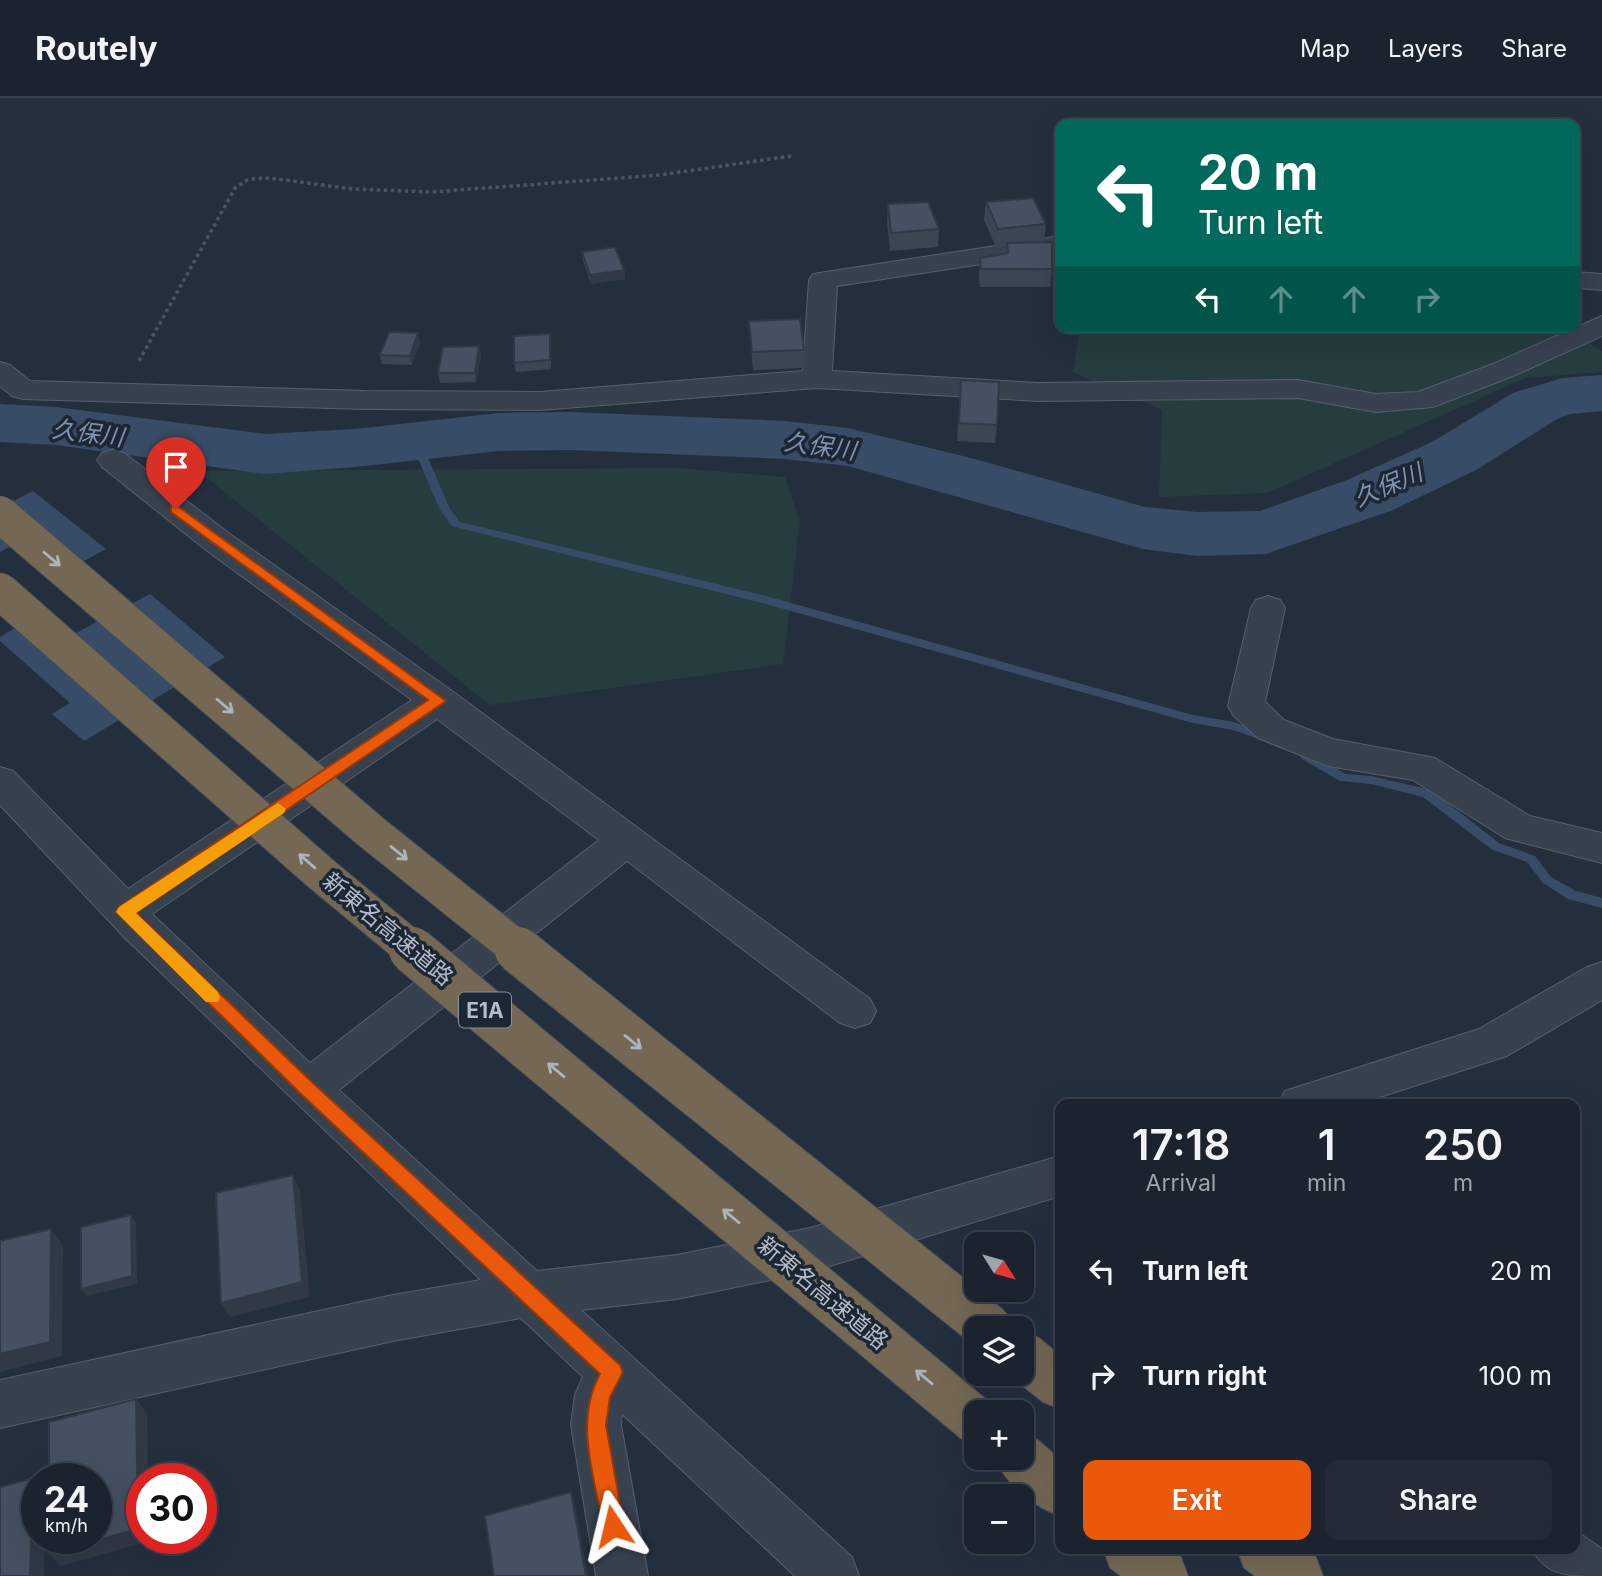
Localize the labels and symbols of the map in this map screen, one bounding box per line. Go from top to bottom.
water label: 久保川 [51,414,128,452]
water label: 久保川 [782,427,861,466]
pin [146,437,206,509]
water label: 久保川 [1349,456,1430,512]
one-way arrow [43,551,61,567]
one-way arrow [216,698,234,714]
one-way arrow [389,845,407,861]
one-way arrow [298,853,316,869]
street label: 新東名高速道路 [317,867,459,991]
road number: E1A [459,992,511,1028]
one-way arrow [624,1034,642,1049]
one-way arrow [548,1062,566,1078]
one-way arrow [722,1208,740,1224]
street label: 新東名高速道路 [752,1231,894,1355]
north arrow [964,1232,1034,1302]
one-way arrow [916,1370,934,1385]
speed limit sign: 30 [126,1463,217,1554]
position arrow [576,1489,650,1563]

